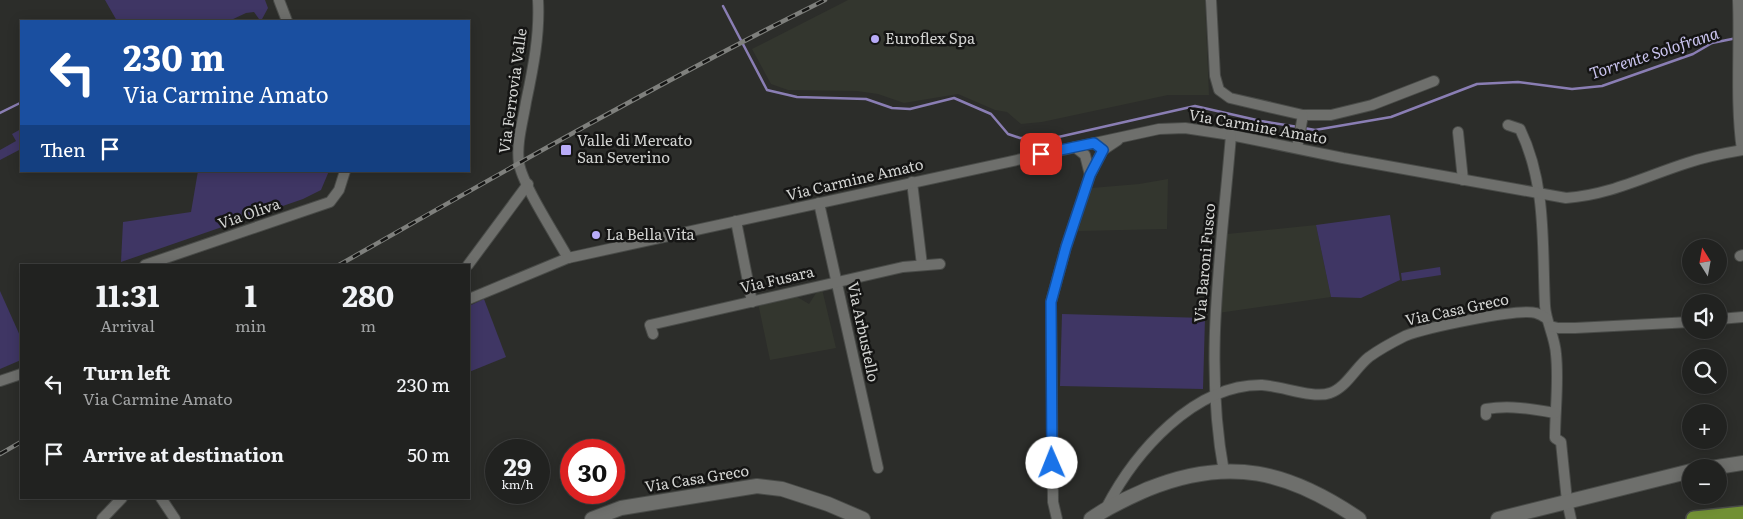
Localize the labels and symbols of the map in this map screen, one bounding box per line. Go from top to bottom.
water label: Torrente Solofrana [1586,20,1722,84]
street label: Via Ferrovia Valle [491,26,532,155]
place label: Euroflex Spa [885,26,976,49]
marker: Euroflex Spa [869,33,881,45]
street label: Via Carmine Amato [1187,102,1329,149]
place label: Valle di Mercato San Severino [577,128,692,168]
pin [1020,133,1062,175]
marker: Valle di Mercato San Severino [559,143,573,157]
street label: Via Carmine Amato [784,152,926,206]
street label: Via Oliva [214,191,284,234]
street label: Via Baroni Fusco [1187,202,1220,323]
place label: La Bella Vita [606,222,696,245]
marker: La Bella Vita [590,229,602,241]
north arrow [1682,239,1728,284]
street label: Via Fusara [737,259,817,298]
street label: Via Arbustello [843,279,886,384]
street label: Via Casa Greco [1403,286,1511,331]
position arrow [1025,436,1077,488]
speed limit sign: 30 [560,439,625,504]
street label: Via Casa Greco [643,458,751,497]

